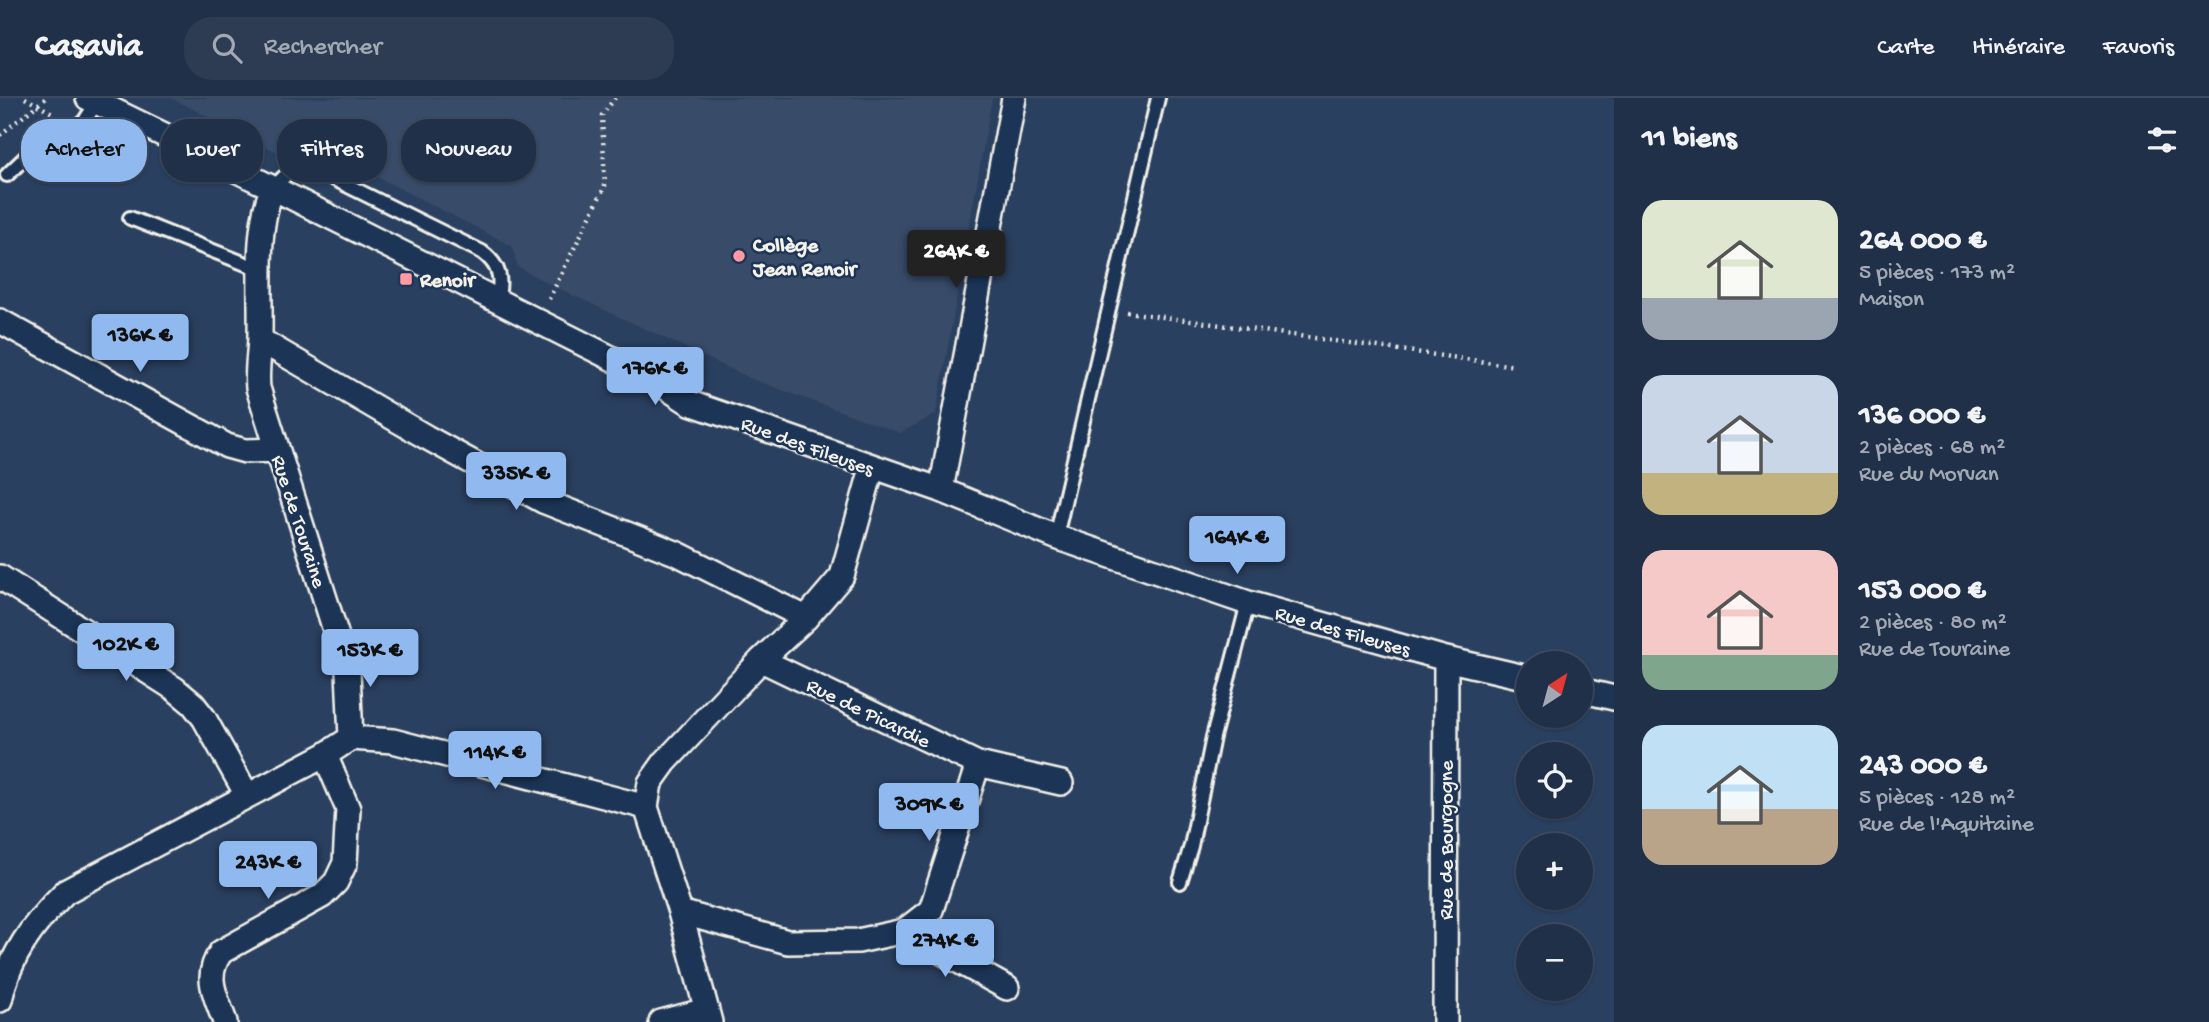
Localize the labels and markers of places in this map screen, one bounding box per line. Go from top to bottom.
pin: 264K € [899,230,1013,290]
place label: Collège Jean Renoir [752,235,859,284]
marker: Collège Jean Renoir [731,248,747,264]
place label: Renoir [419,270,477,295]
marker: Renoir [398,271,414,287]
pin: 136K € [83,314,197,374]
pin: 176K € [598,348,712,407]
pin: 335K € [459,452,573,512]
pin: 164K € [1180,517,1294,576]
pin: 102K € [69,624,183,683]
pin: 153K € [313,630,427,689]
pin: 114K € [438,732,552,791]
pin: 309K € [872,784,986,843]
pin: 243K € [211,842,325,901]
pin: 274K € [888,920,1002,979]

